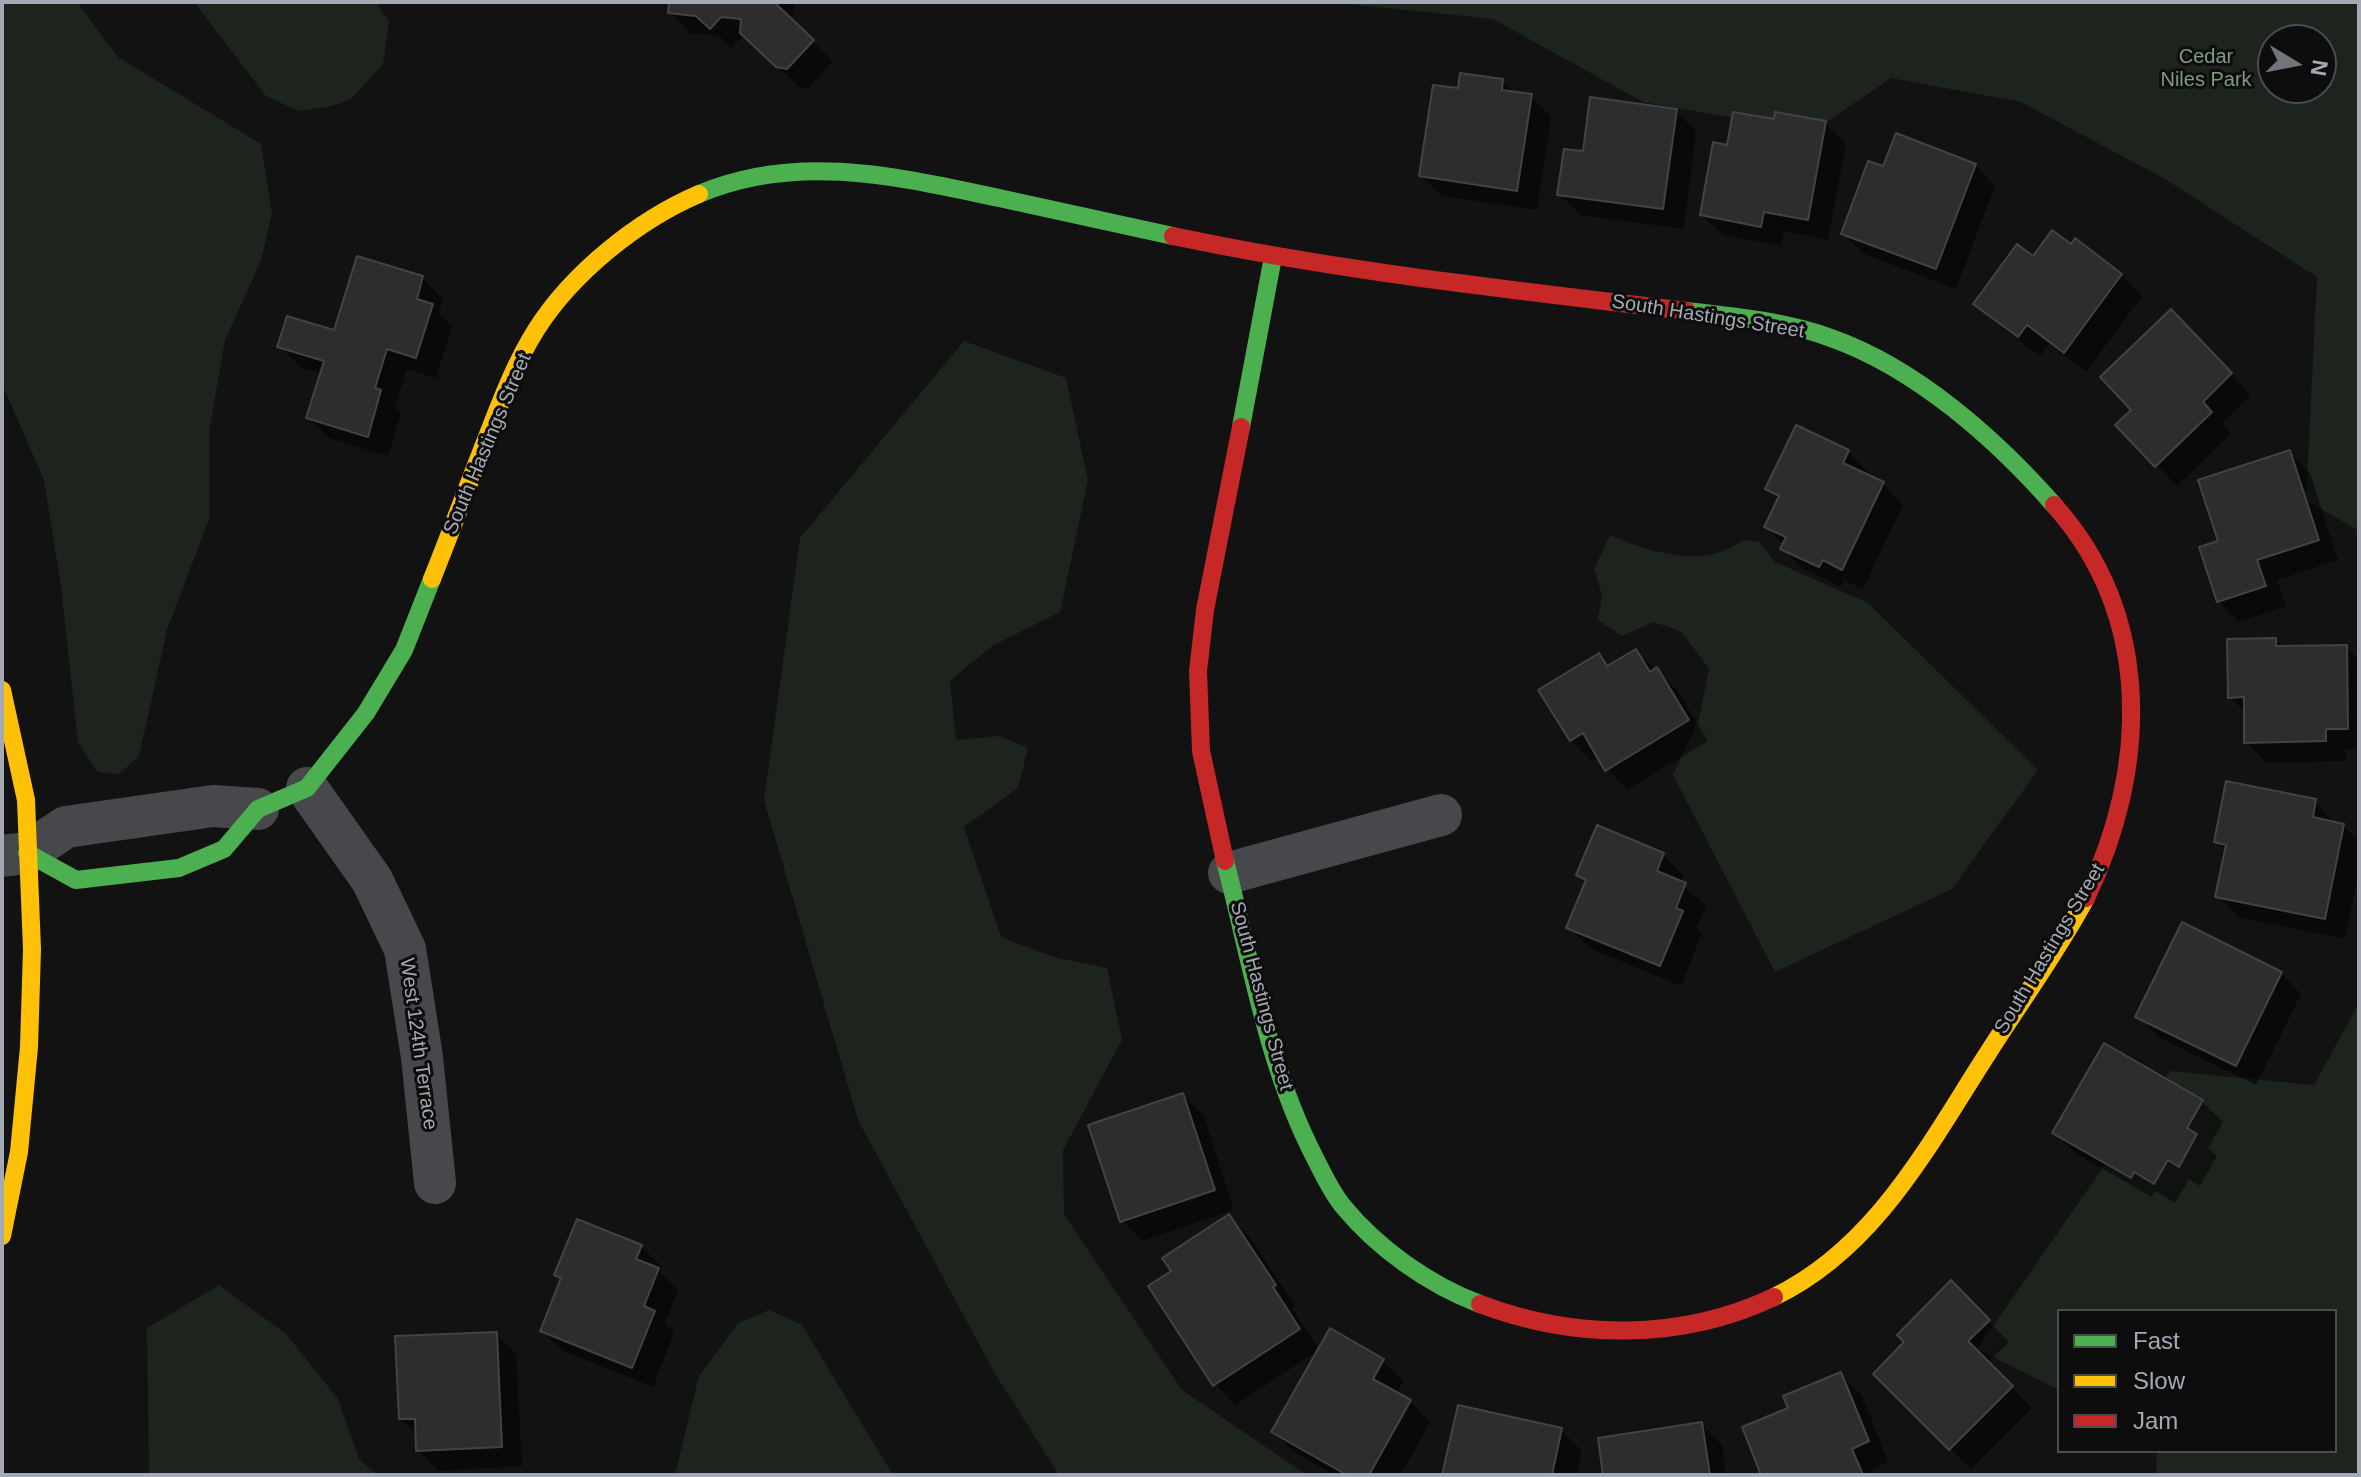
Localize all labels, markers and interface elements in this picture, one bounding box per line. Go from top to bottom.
north arrow [2257,24,2337,104]
park label: Cedar Niles Park [2160,45,2252,92]
text: N [2305,58,2333,78]
street label: South Hastings Street [1610,290,1806,344]
street label: South Hastings Street [439,350,537,538]
street label: South Hastings Street [1990,859,2110,1039]
street label: South Hastings Street [1224,899,1298,1093]
street label: West 124th Terrace [394,957,442,1131]
legend [2057,1309,2337,1453]
text: Fast [2133,1327,2180,1354]
text: Slow [2133,1367,2185,1394]
text: Jam [2133,1407,2178,1434]

